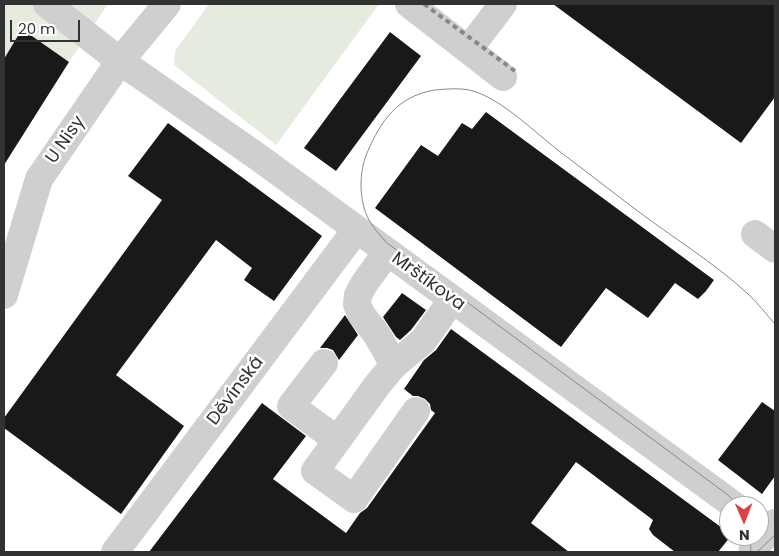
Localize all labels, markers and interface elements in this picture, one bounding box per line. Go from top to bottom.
scale bar [12,10,82,42]
text: 20 m [18,18,56,39]
street label: U Nisy [42,112,90,168]
street label: Mrštíkova [387,248,469,316]
street label: Děvínská [203,352,269,430]
north arrow [719,496,769,546]
text: N [739,525,750,545]

